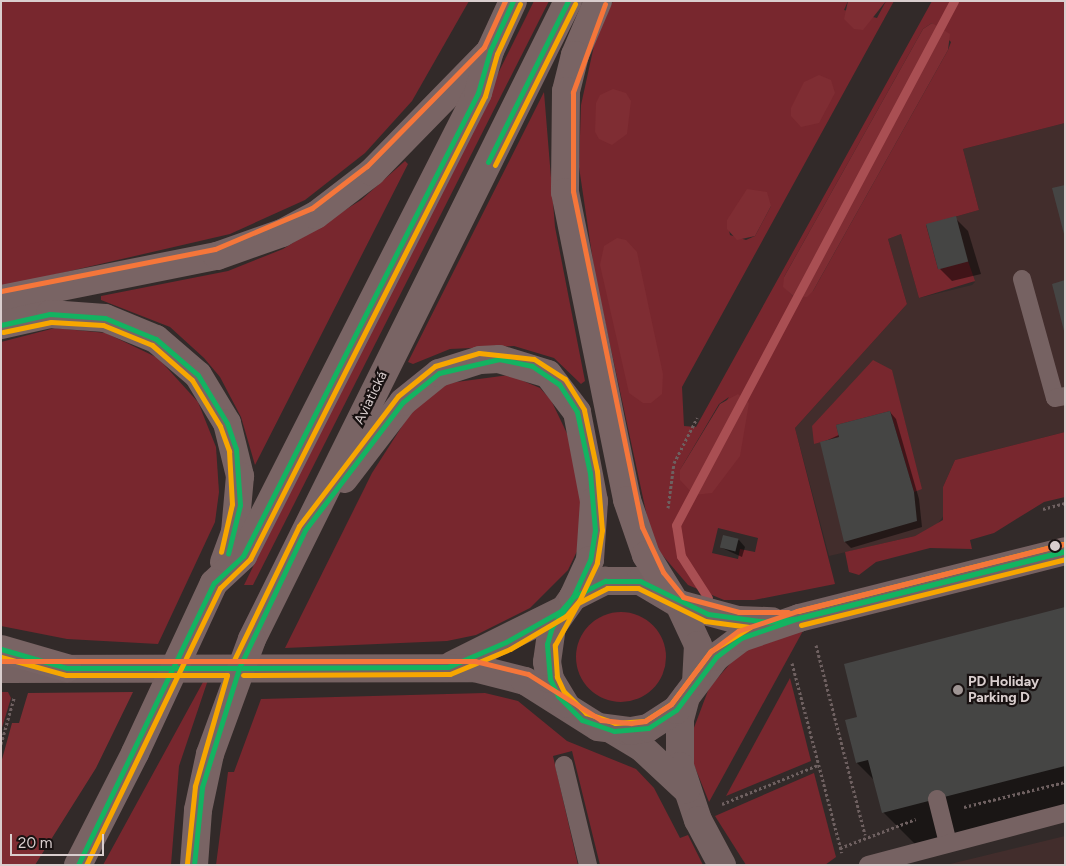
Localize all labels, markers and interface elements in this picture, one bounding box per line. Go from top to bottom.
street label: Aviatická [351,369,391,427]
unlabelled marker [1050,541,1060,551]
place label: PD Holiday Parking D [968,674,1039,706]
marker: PD Holiday Parking D [952,684,964,696]
scale bar [12,824,106,856]
text: 20 m [18,834,52,852]

